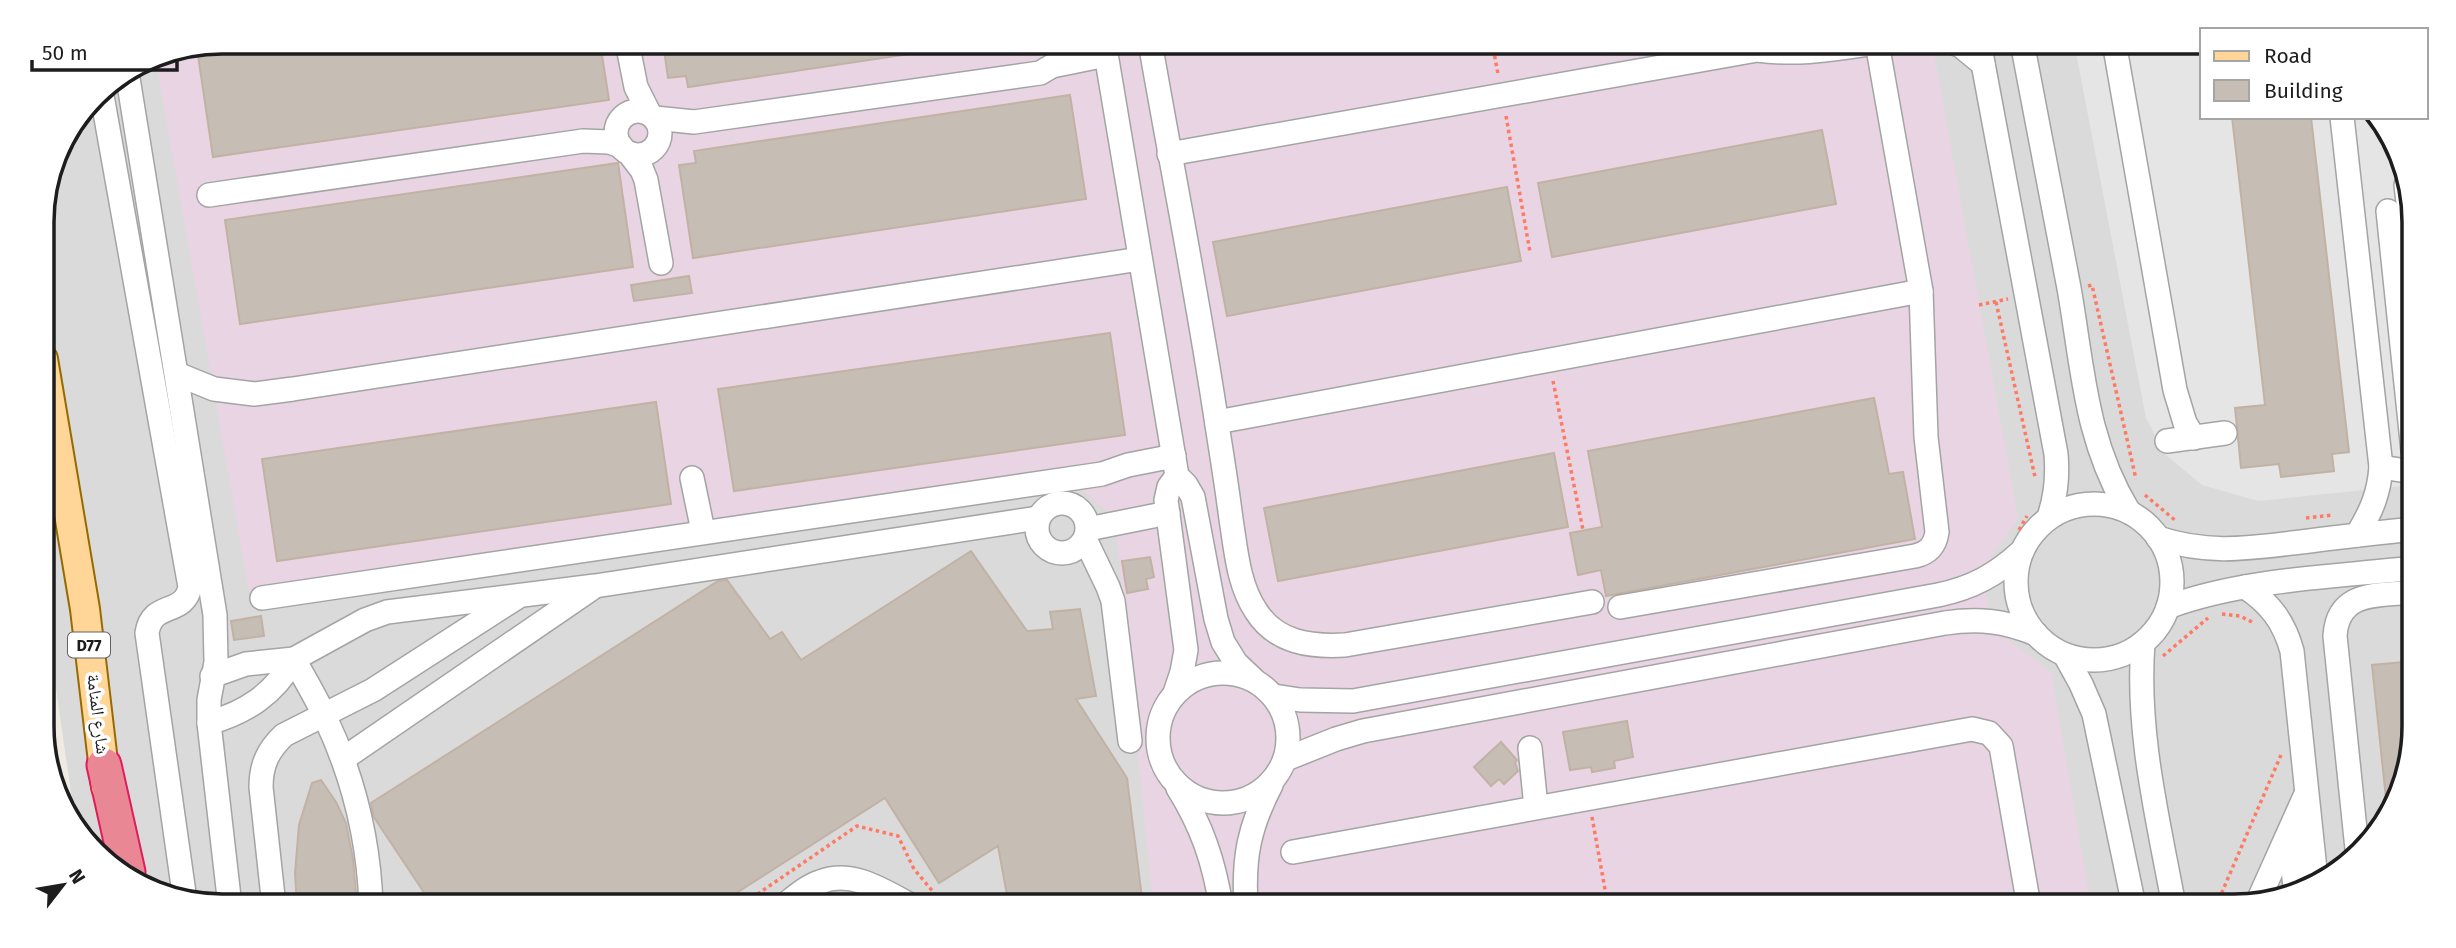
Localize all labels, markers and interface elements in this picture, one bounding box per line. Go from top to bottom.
scale bar [32,28,177,72]
legend [2200,28,2428,119]
text: 50 m [42,40,88,66]
text: Road [2264,43,2312,69]
text: Building [2264,78,2343,104]
road number: D77 [68,632,110,658]
street label: شارع المنامة [82,673,114,755]
north arrow [28,850,98,920]
text: N [64,865,90,888]

